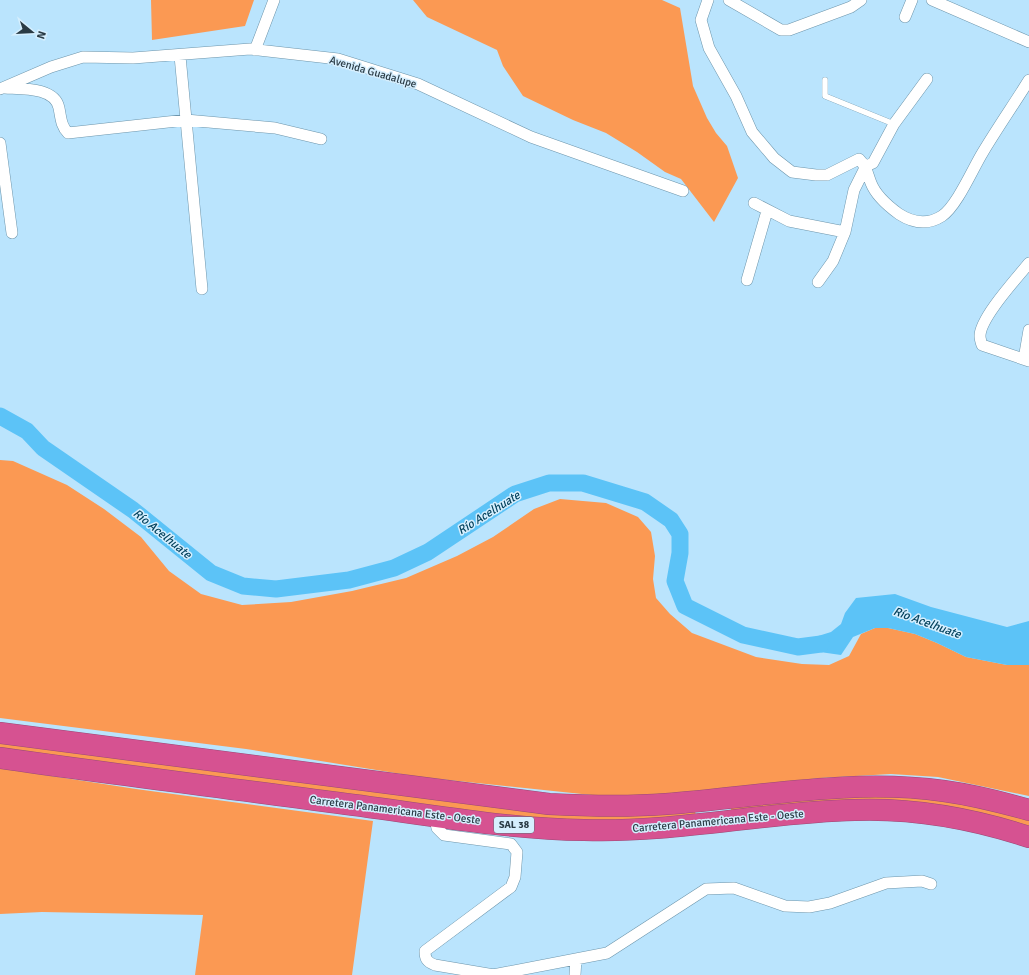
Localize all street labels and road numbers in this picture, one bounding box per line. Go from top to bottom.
street label: Avenida Guadalupe [328,53,418,91]
street label: Carretera Panamericana Este - Oeste [309,793,481,827]
street label: Carretera Panamericana Este - Oeste [632,807,804,835]
road number: SAL 38 [494,817,534,833]

